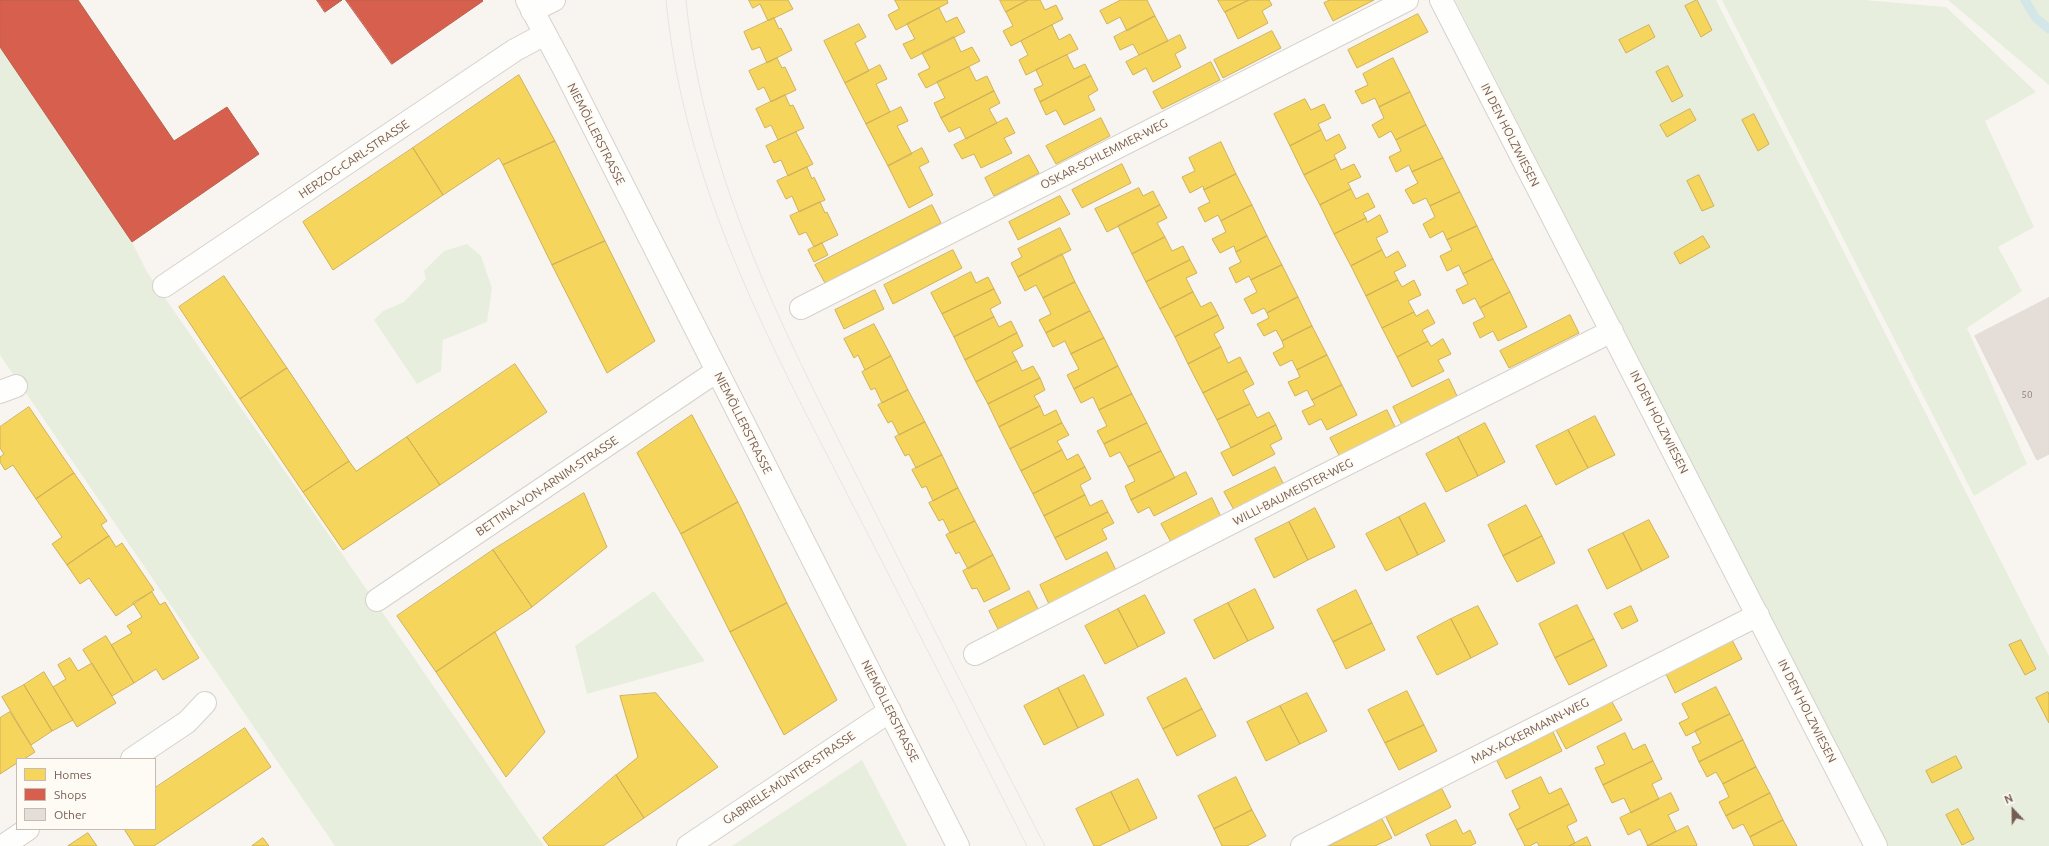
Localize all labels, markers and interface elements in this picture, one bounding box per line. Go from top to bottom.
street label: NIEMÖLLERSTRASSE [564,81,628,187]
street label: IN DEN HOLZWIESEN [1478,81,1542,189]
street label: OSKAR-SCHLEMMER-WEG [1038,116,1170,192]
street label: HERZOG-CARL-STRASSE [296,117,412,201]
street label: IN DEN HOLZWIESEN [1627,368,1691,476]
street label: NIEMÖLLERSTRASSE [711,370,775,476]
house number: 50 [2021,389,2033,401]
street label: BETTINA-VON-ARNIM-STRASSE [473,433,621,539]
street label: WILLI-BAUMEISTER-WEG [1231,455,1355,529]
street label: IN DEN HOLZWIESEN [1775,657,1839,765]
street label: NIEMÖLLERSTRASSE [858,658,922,764]
street label: MAX-ACKERMANN-WEG [1469,695,1591,767]
street label: GABRIELE-MÜNTER-STRASSE [720,728,858,828]
legend [16,758,156,830]
text: Homes [54,768,92,781]
text: Shops [54,788,86,801]
north arrow [1993,790,2033,830]
text: N [2002,792,2015,806]
text: Other [54,808,86,821]

